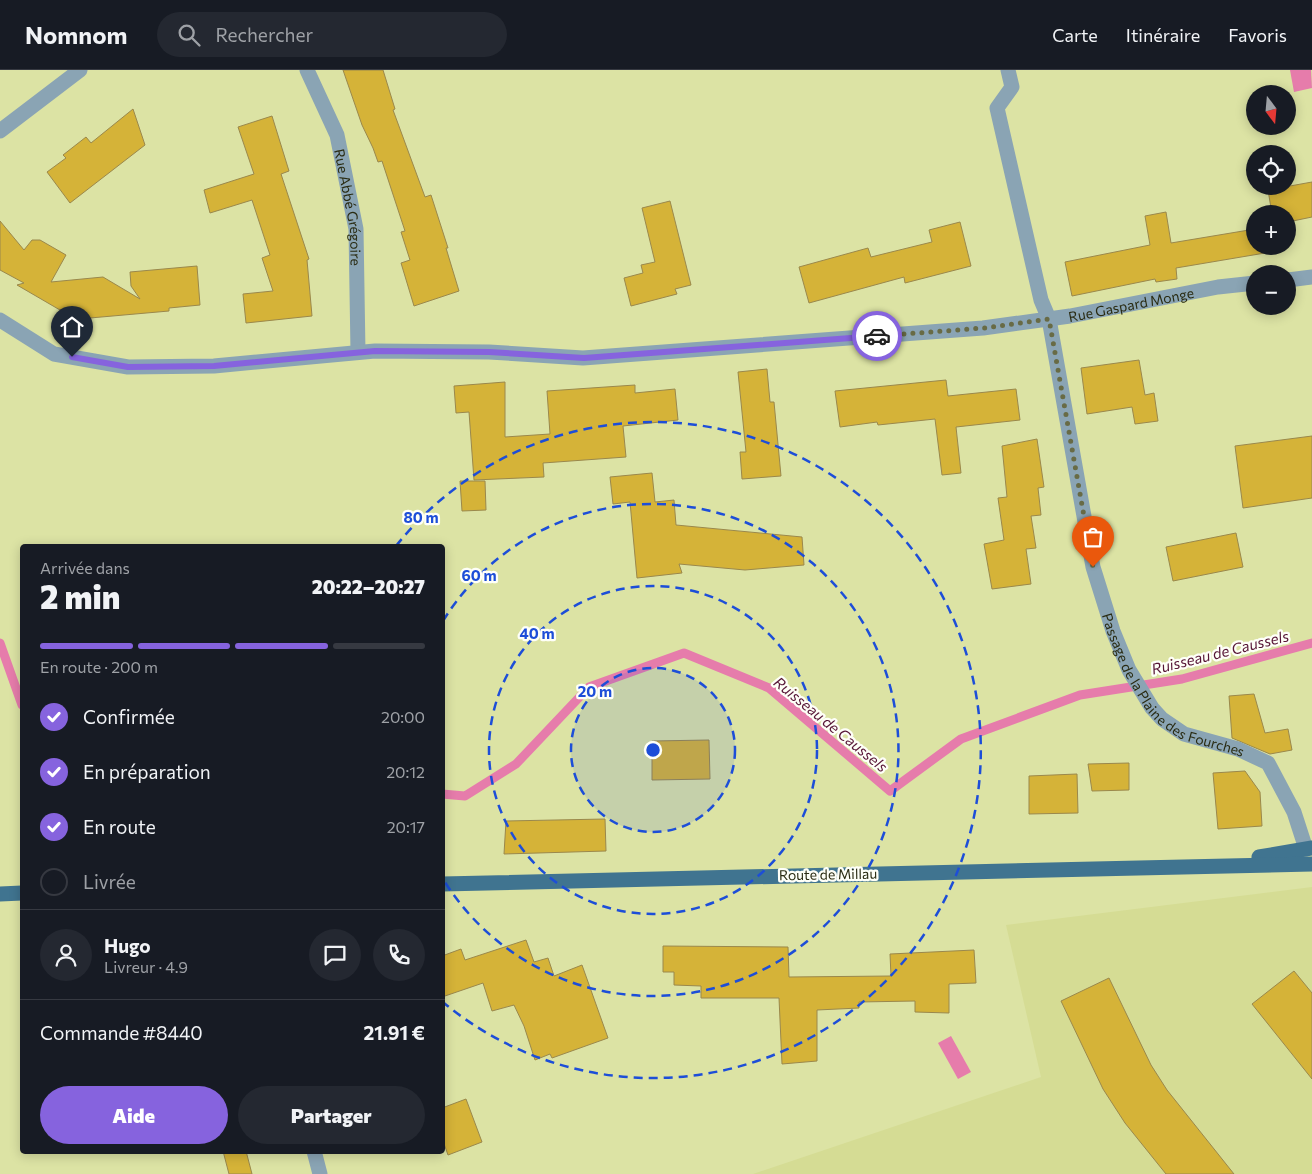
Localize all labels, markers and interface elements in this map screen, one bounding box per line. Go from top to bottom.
search box [157,12,507,57]
text: Nomnom [25,20,127,49]
icon: search [175,21,203,49]
text: Rechercher [215,23,313,46]
text: Carte [1052,24,1098,46]
text: Itinéraire [1126,24,1200,46]
text: Favoris [1228,24,1287,46]
north arrow [1246,85,1296,135]
map controls [1246,85,1296,315]
button: locate [1246,145,1296,195]
street label: Rue Abbé Grégoire [331,147,365,266]
button: + [1246,205,1296,255]
button: − [1246,265,1296,315]
street label: Rue Gaspard Monge [1067,283,1195,325]
pin [51,306,93,357]
courier [852,311,902,361]
icon: home [58,313,86,341]
icon: car [863,322,891,350]
text: 80 m [403,508,439,526]
pin [1072,516,1114,567]
icon: bag [1079,523,1107,551]
text: Arrivée dans [40,558,130,577]
text: 60 m [461,566,497,584]
text: 20:22–20:27 [312,575,425,598]
text: 2 min [40,576,120,616]
street label: Passage de la Plaine des Fourches [1099,611,1248,760]
text: 40 m [519,624,555,642]
water label: Ruisseau de Caussels [1149,626,1291,678]
text: En route · 200 m [40,657,158,676]
water label: Ruisseau de Caussels [771,673,892,775]
text: 20 m [578,682,612,700]
icon: check [40,703,68,731]
text: Confirmée [83,705,175,728]
text: 20:00 [381,707,425,726]
centre of rings [644,741,662,759]
icon: check [40,758,68,786]
text: En préparation [83,760,211,783]
text: 20:12 [386,762,425,781]
icon: check [40,813,68,841]
text: En route [83,815,156,838]
text: 20:17 [387,817,425,836]
street label: Route de Millau [779,865,877,883]
text: Livrée [83,870,136,893]
button: person [40,929,92,981]
button: chat [309,929,361,981]
button: phone [373,929,425,981]
text: Hugo [104,934,151,957]
text: Livreur · 4.9 [104,957,188,976]
text: Commande #8440 [40,1021,203,1044]
text: 21.91 € [364,1021,425,1044]
button: Aide [40,1086,228,1144]
button: Partager [238,1086,425,1144]

